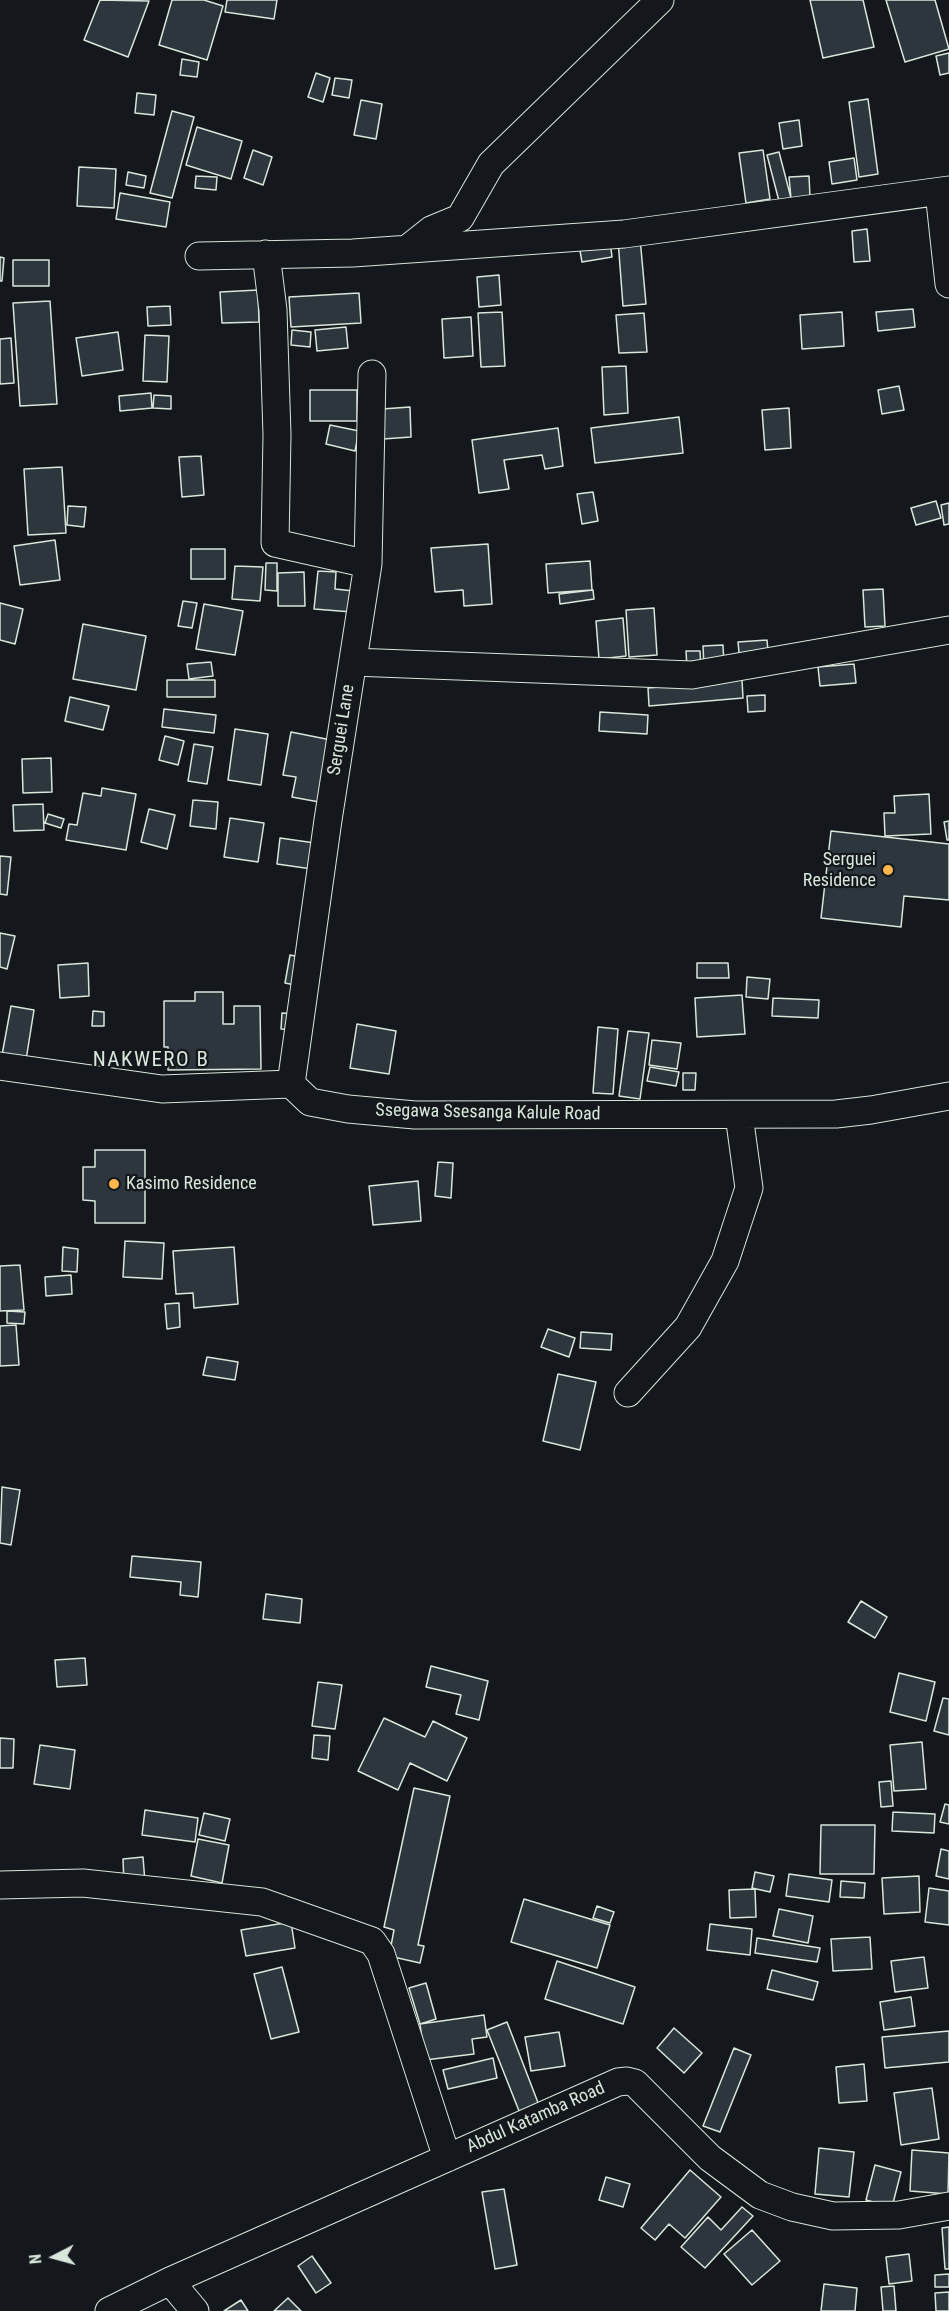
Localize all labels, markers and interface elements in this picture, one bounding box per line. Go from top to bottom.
street label: Serguei Lane [324,683,360,777]
place label: Serguei Residence [803,849,876,892]
marker: Serguei Residence [881,863,895,877]
district label: NAKWERO B [93,1048,209,1074]
street label: Ssegawa Ssesanga Kalule Road [375,1100,601,1126]
place label: Kasimo Residence [126,1173,257,1195]
marker: Kasimo Residence [107,1177,121,1191]
street label: Abdul Katamba Road [464,2078,608,2158]
north arrow [24,2227,84,2287]
text: N [26,2253,46,2265]

